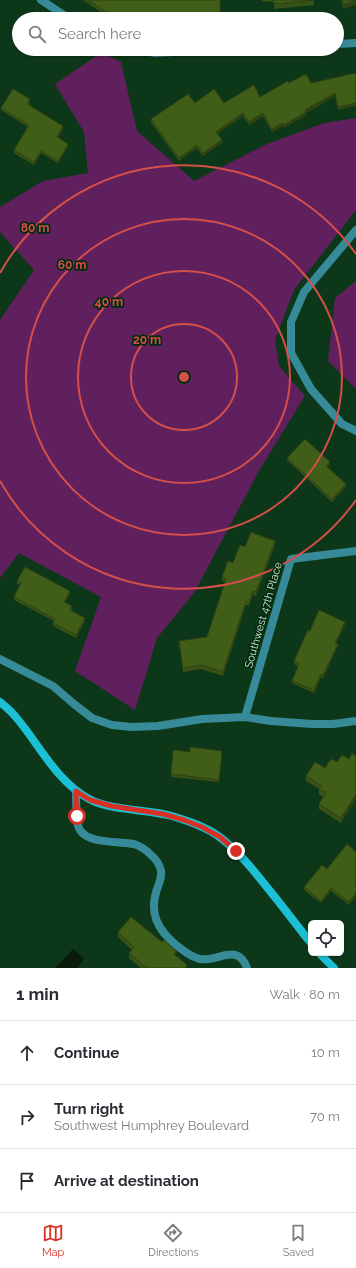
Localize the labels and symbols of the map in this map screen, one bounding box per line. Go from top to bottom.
text: 80 m [21,221,49,235]
text: 60 m [58,258,86,272]
text: 40 m [95,295,123,309]
text: 20 m [133,333,161,347]
centre of rings [177,370,191,384]
street label: Southwest 47th Place [242,560,285,670]
route start [68,807,86,825]
route end [227,842,245,860]

